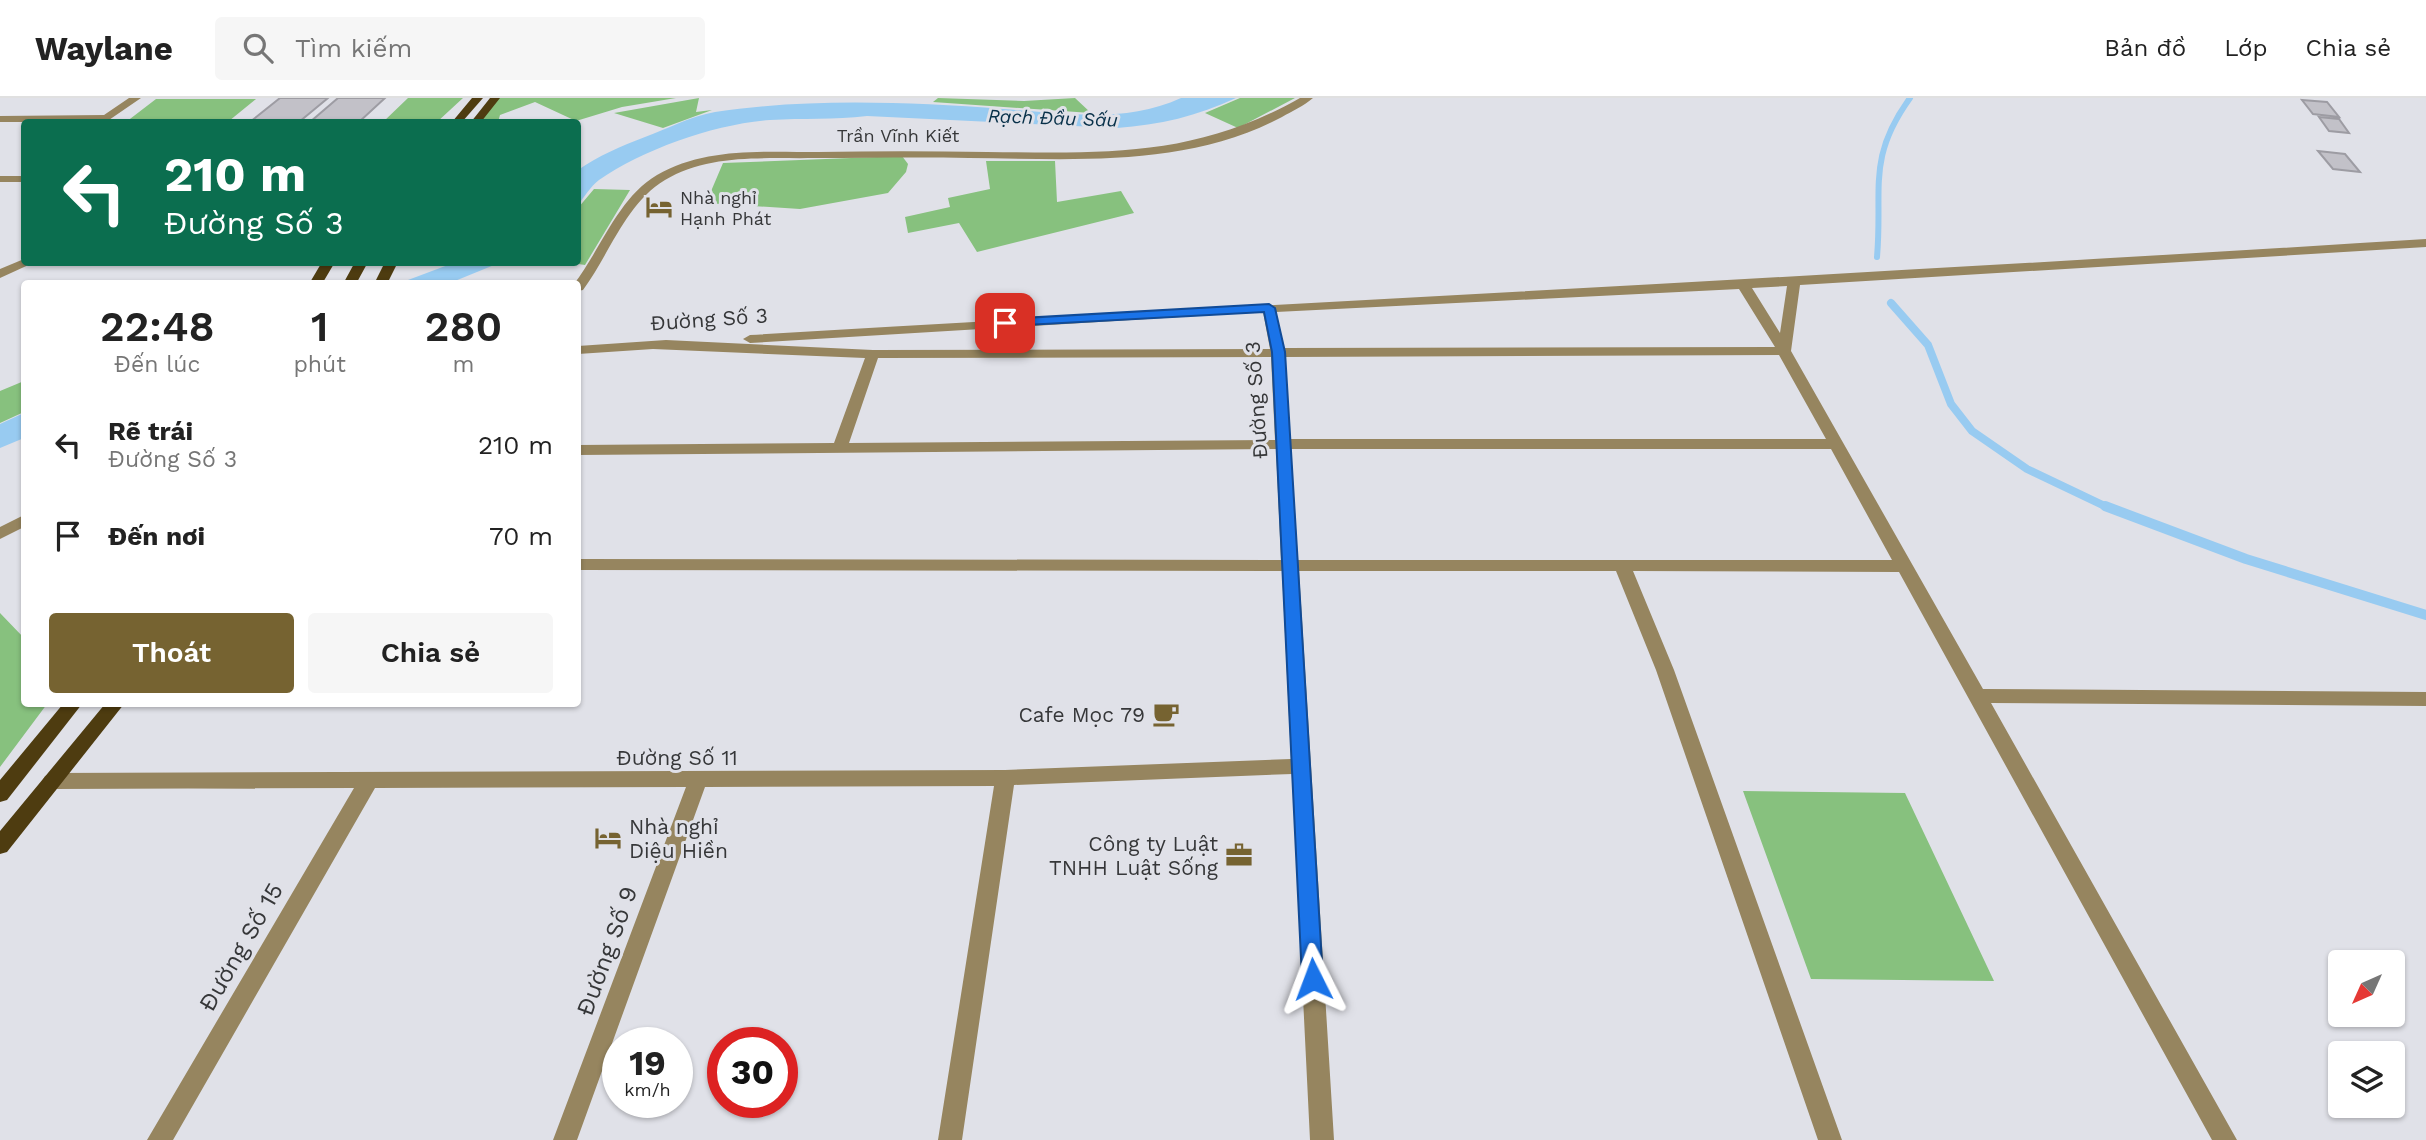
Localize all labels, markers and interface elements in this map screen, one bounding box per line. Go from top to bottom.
search box [215,17,705,80]
text: Waylane [35,29,173,68]
icon: search [239,29,277,67]
text: Tìm kiếm [295,33,412,63]
text: Bản đồ [2104,34,2186,62]
text: Lớp [2224,34,2268,62]
text: Chia sẻ [2306,34,2391,62]
water label: Rạch Đầu Sấu [988,104,1118,132]
street label: Trần Vĩnh Kiết [837,125,960,146]
text: 210 m [164,145,306,203]
icon: left [49,147,140,238]
place label: Nhà nghỉ Hạnh Phát [680,187,772,229]
hotel icon: Nhà nghỉ Hạnh Phát [644,192,674,222]
text: Đường Số 3 [164,204,344,242]
pin [975,293,1035,353]
text: 22:48 [100,302,215,351]
text: 1 [311,302,328,351]
text: 280 [425,302,502,351]
street label: Đường Số 3 [649,302,769,336]
icon: arrive [986,304,1024,342]
street label: Đường Số 3 [1239,340,1273,460]
text: Đến lúc [114,351,200,378]
text: phút [293,351,346,378]
text: m [452,351,474,378]
text: Rẽ trái [108,416,193,446]
icon: left [49,426,87,464]
text: 210 m [478,430,553,460]
text: Đường Số 3 [108,446,237,473]
icon: arrive [49,517,87,555]
text: Đến nơi [108,521,205,551]
text: 70 m [489,521,553,551]
button: Thoát [49,613,294,693]
button: Chia sẻ [308,613,553,693]
cafe icon: Cafe Mọc 79 [1151,699,1181,729]
place label: Cafe Mọc 79 [1018,702,1145,727]
street label: Đường Số 11 [616,745,738,770]
place label: Nhà nghỉ Diệu Hiền [629,814,728,863]
hotel icon: Nhà nghỉ Diệu Hiền [593,823,623,853]
place label: Công ty Luật TNHH Luật Sống [1049,831,1219,880]
office icon: Công ty Luật TNHH Luật Sống [1224,840,1254,870]
street label: Đường Số 15 [193,878,289,1016]
street label: Đường Số 9 [571,883,643,1019]
position arrow [1276,942,1350,1016]
north arrow [2328,950,2404,1027]
map controls [2328,950,2405,1118]
speed limit sign: 30 [707,1027,798,1118]
button: layers [2328,1041,2405,1118]
text: 19 [629,1042,666,1084]
text: km/h [624,1079,671,1100]

